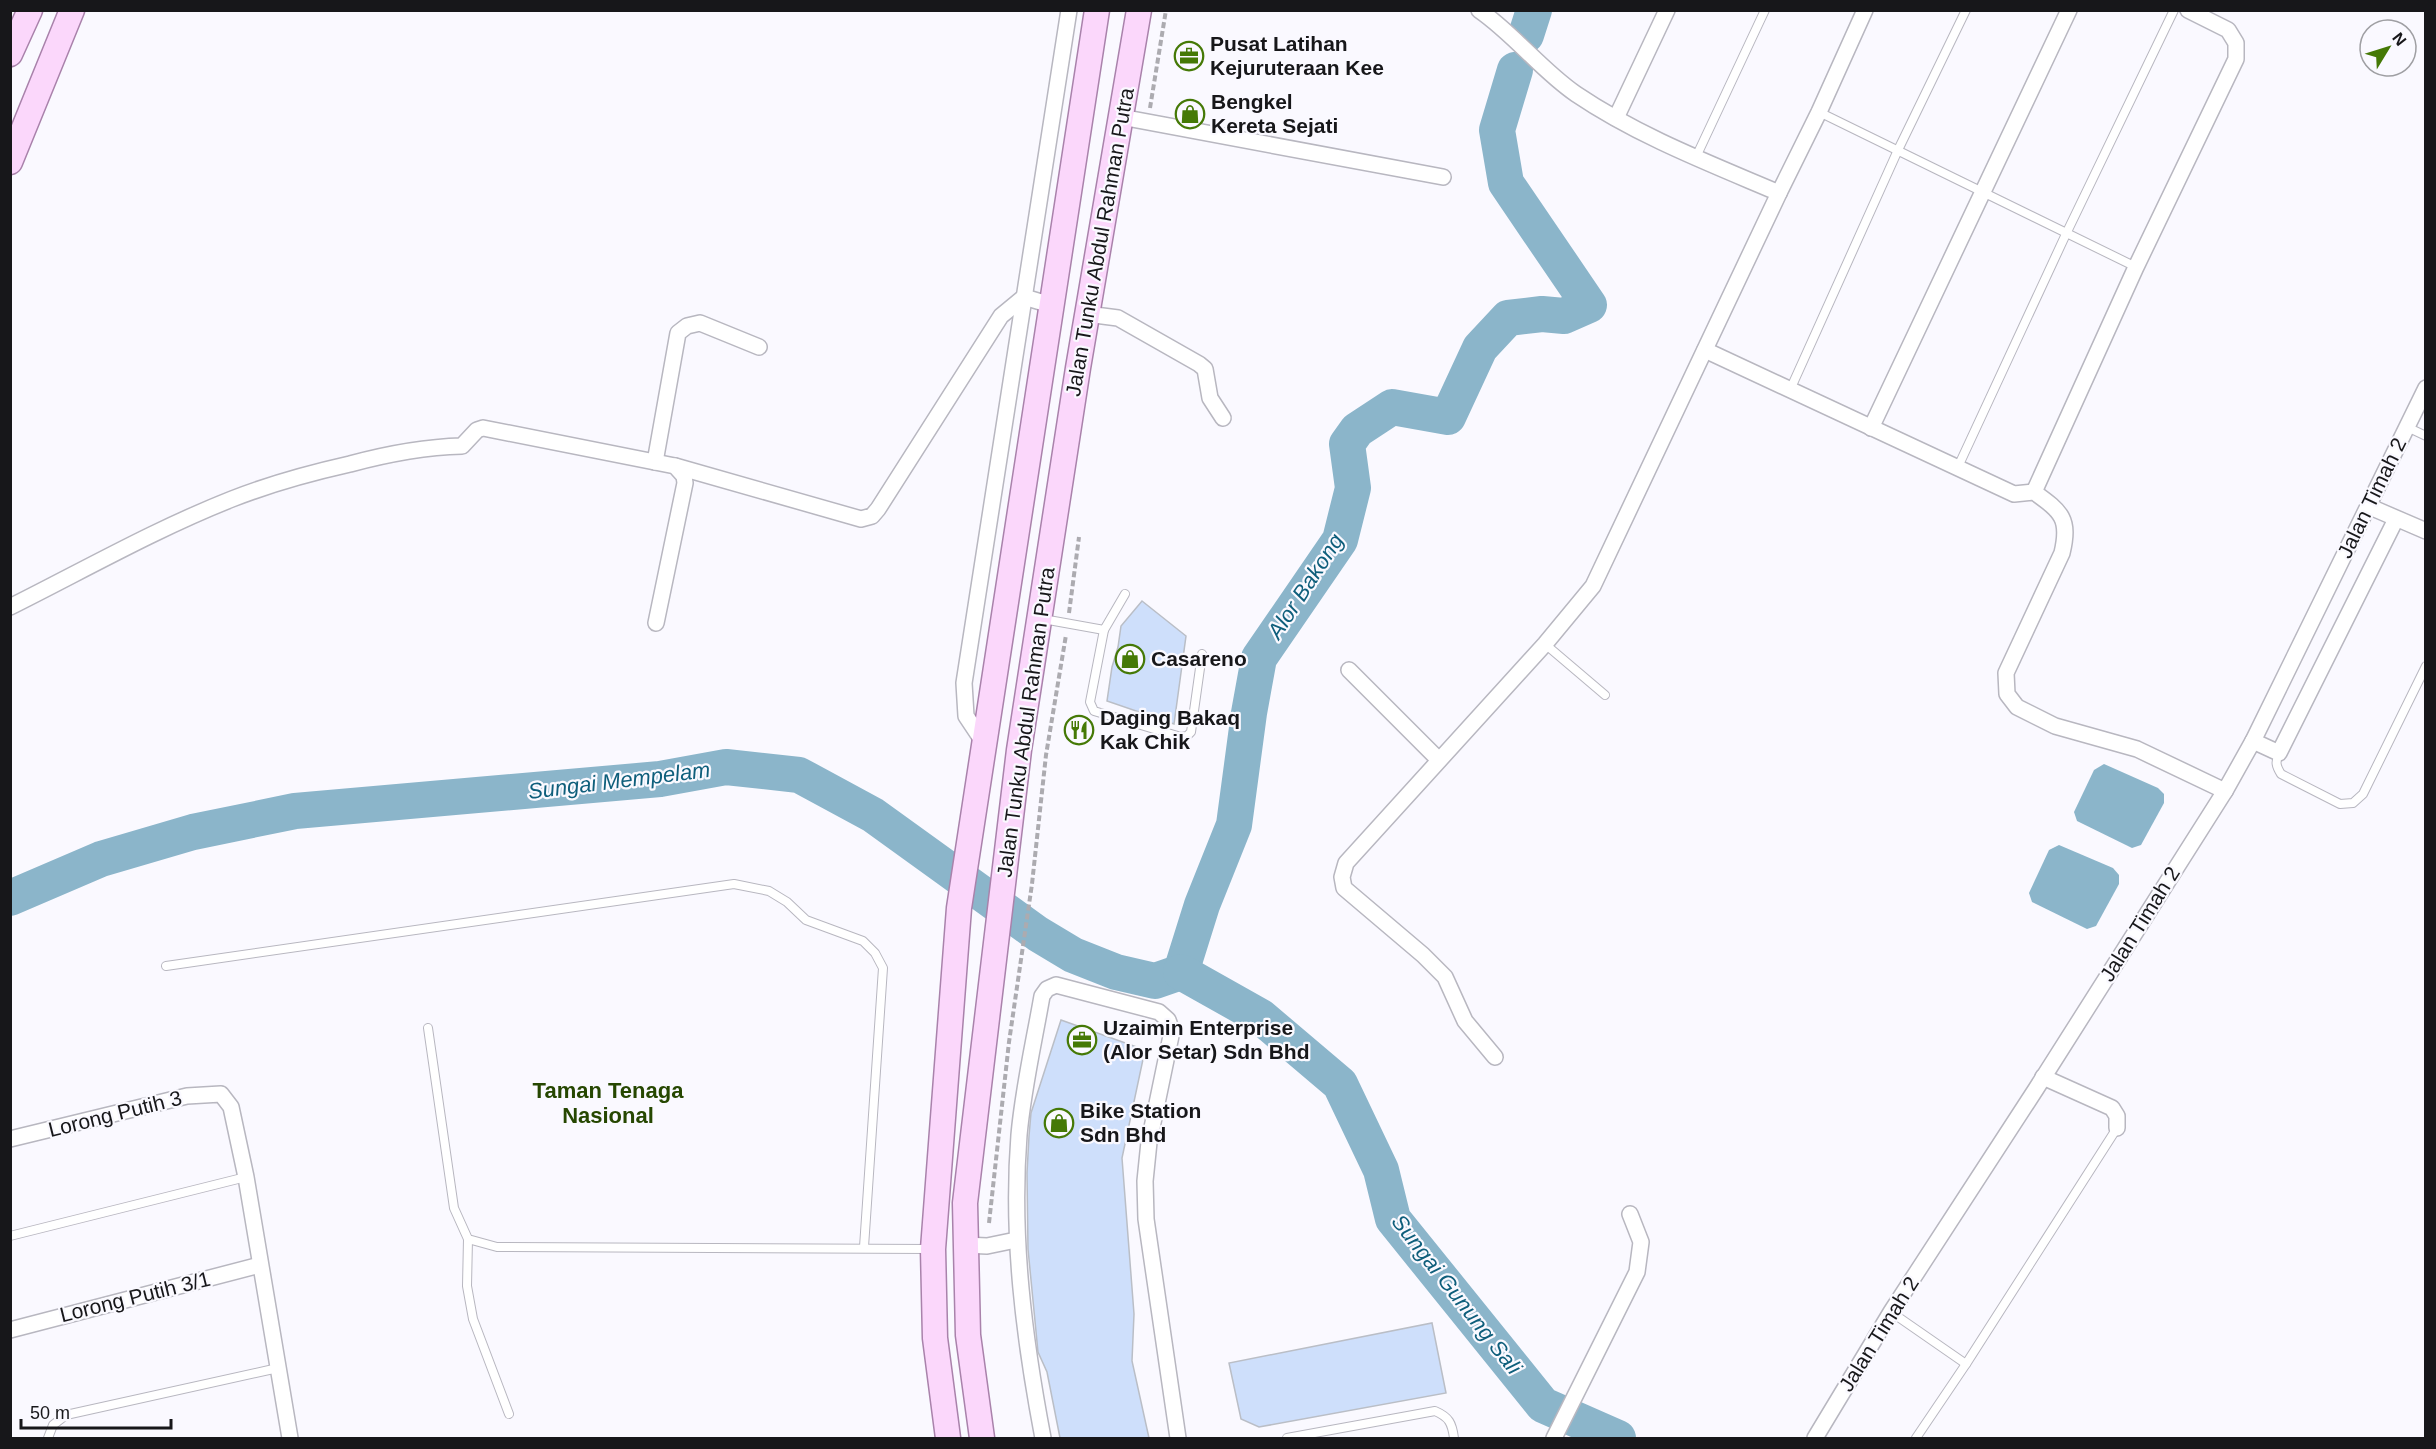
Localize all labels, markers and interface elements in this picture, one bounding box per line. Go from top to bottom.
north arrow [2358,18,2418,78]
text: N [2389,29,2410,49]
place label: Pusat Latihan Kejuruteraan Kee [1210,32,1384,79]
office icon: Pusat Latihan Kejuruteraan Kee [1173,40,1205,72]
street label: Jalan Tunku Abdul Rahman Putra [1061,86,1138,398]
place label: Bengkel Kereta Sejati [1211,90,1338,137]
shop icon: Bengkel Kereta Sejati [1174,98,1206,130]
street label: Jalan Timah 2 [2333,434,2411,562]
water label: Alor Bakong [1261,529,1349,645]
street label: Jalan Tunku Abdul Rahman Putra [992,565,1059,878]
shop icon: Casareno [1114,643,1146,675]
place label: Casareno [1151,647,1247,670]
place label: Daging Bakaq Kak Chik [1100,706,1240,753]
restaurant icon: Daging Bakaq Kak Chik [1063,714,1095,746]
water label: Sungai Mempelam [527,757,712,804]
street label: Jalan Timah 2 [2095,862,2184,985]
place label: Uzaimin Enterprise (Alor Setar) Sdn Bhd [1103,1016,1310,1063]
office icon: Uzaimin Enterprise (Alor Setar) Sdn Bhd [1066,1024,1098,1056]
district label: Taman Tenaga Nasional [533,1078,684,1128]
street label: Lorong Putih 3 [46,1086,184,1141]
place label: Bike Station Sdn Bhd [1080,1099,1201,1146]
shop icon: Bike Station Sdn Bhd [1043,1107,1075,1139]
water label: Sungai Gunung Sali [1387,1210,1527,1380]
street label: Lorong Putih 3/1 [57,1267,212,1326]
street label: Jalan Timah 2 [1834,1272,1923,1395]
scale bar [21,1392,171,1430]
text: 50 m [30,1403,70,1423]

